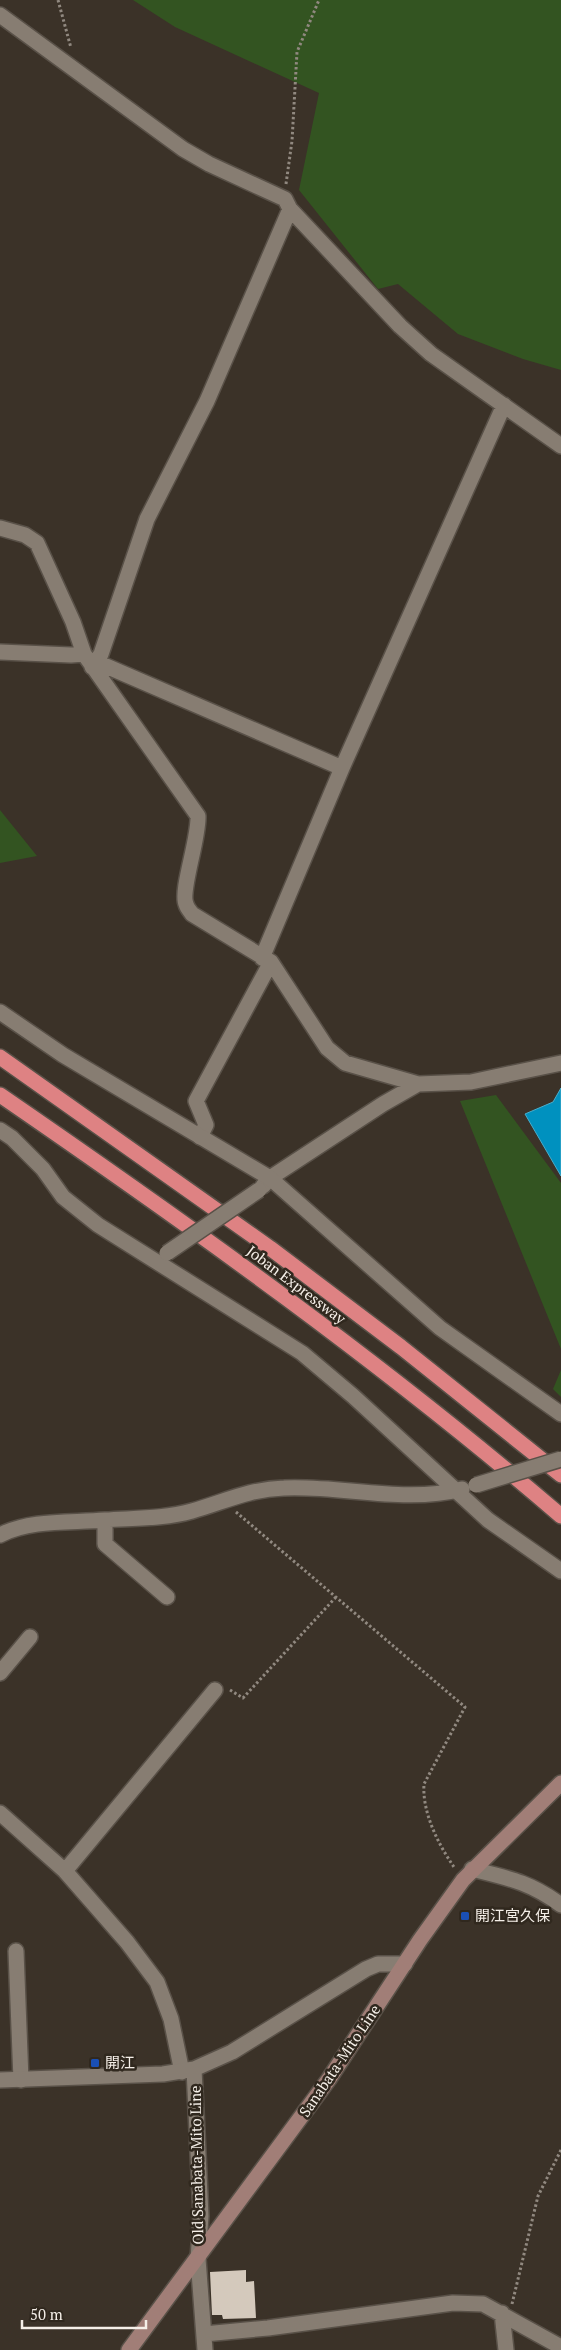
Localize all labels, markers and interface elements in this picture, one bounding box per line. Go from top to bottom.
street label: Joban Expressway [243,1240,351,1328]
place label: 開江宮久保 [475,1905,550,1925]
marker: 開江宮久保 [459,1910,471,1922]
street label: Sanabata-Mito Line [294,2000,384,2121]
place label: 開江 [105,2052,135,2072]
marker: 開江 [89,2057,101,2069]
street label: Old Sanabata-Mito Line [185,2085,207,2245]
scale bar [22,2298,146,2330]
text: 50 m [30,2304,63,2324]

